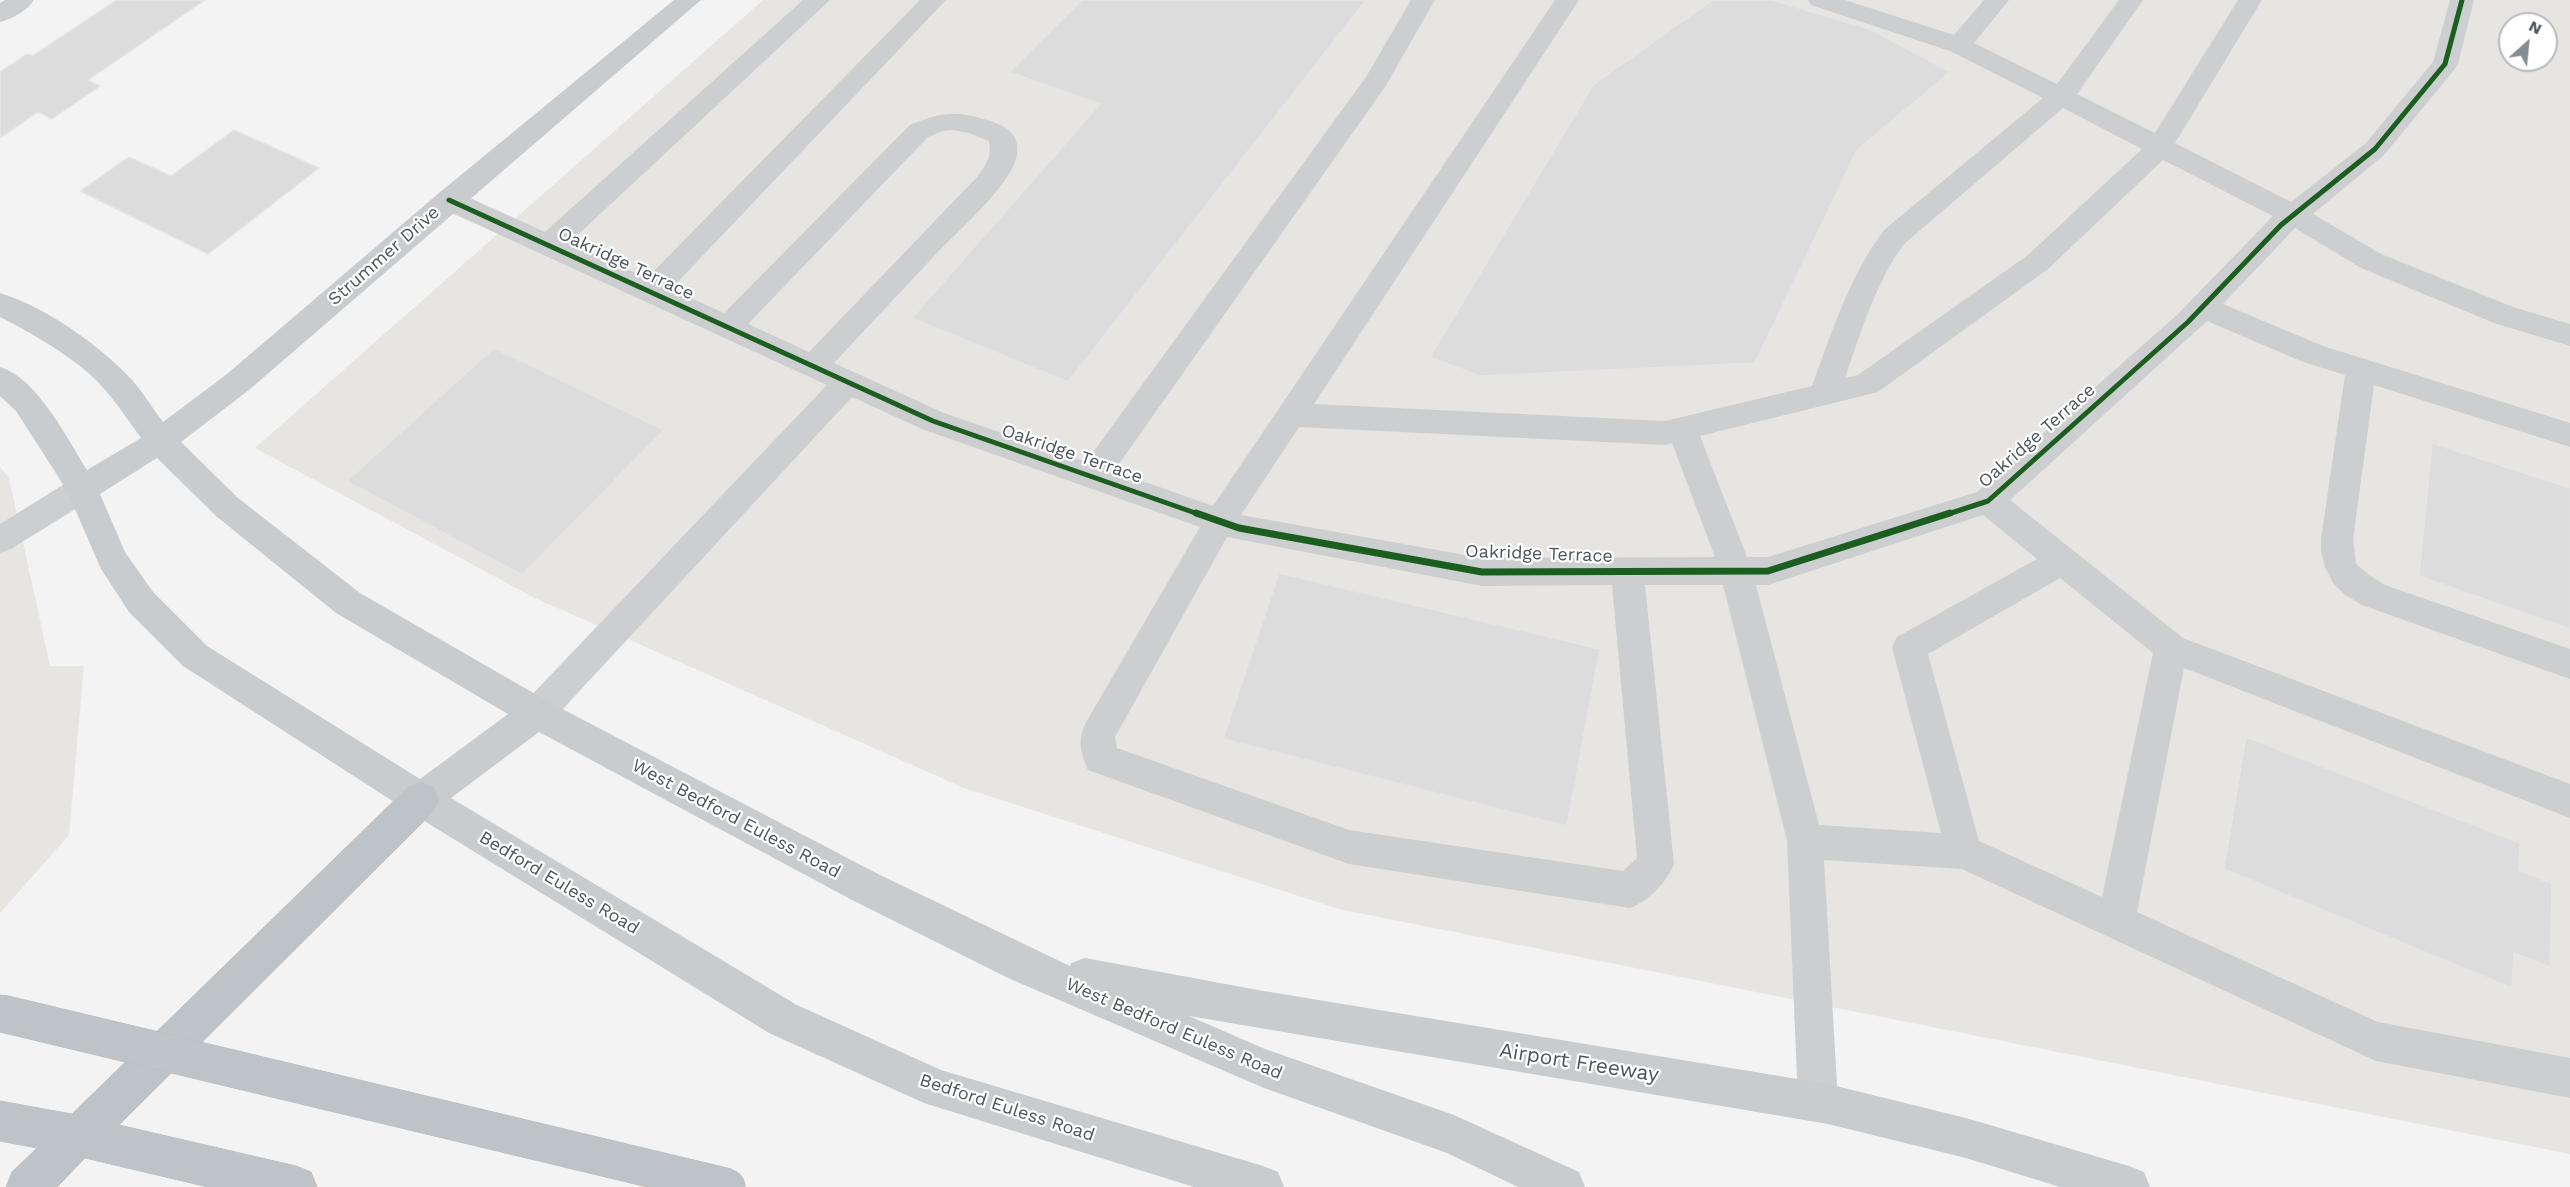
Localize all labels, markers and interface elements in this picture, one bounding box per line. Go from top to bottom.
north arrow [2498,12,2558,72]
text: N [2526,16,2545,38]
street label: Strummer Drive [324,202,444,310]
street label: Oakridge Terrace [554,223,698,305]
street label: Oakridge Terrace [1974,379,2100,493]
street label: Oakridge Terrace [999,420,1145,488]
street label: Oakridge Terrace [1465,541,1613,567]
street label: West Bedford Euless Road [628,755,844,883]
street label: Bedford Euless Road [475,827,643,939]
street label: West Bedford Euless Road [1063,974,1285,1084]
street label: Airport Freeway [1497,1038,1661,1088]
street label: Bedford Euless Road [917,1069,1097,1147]

